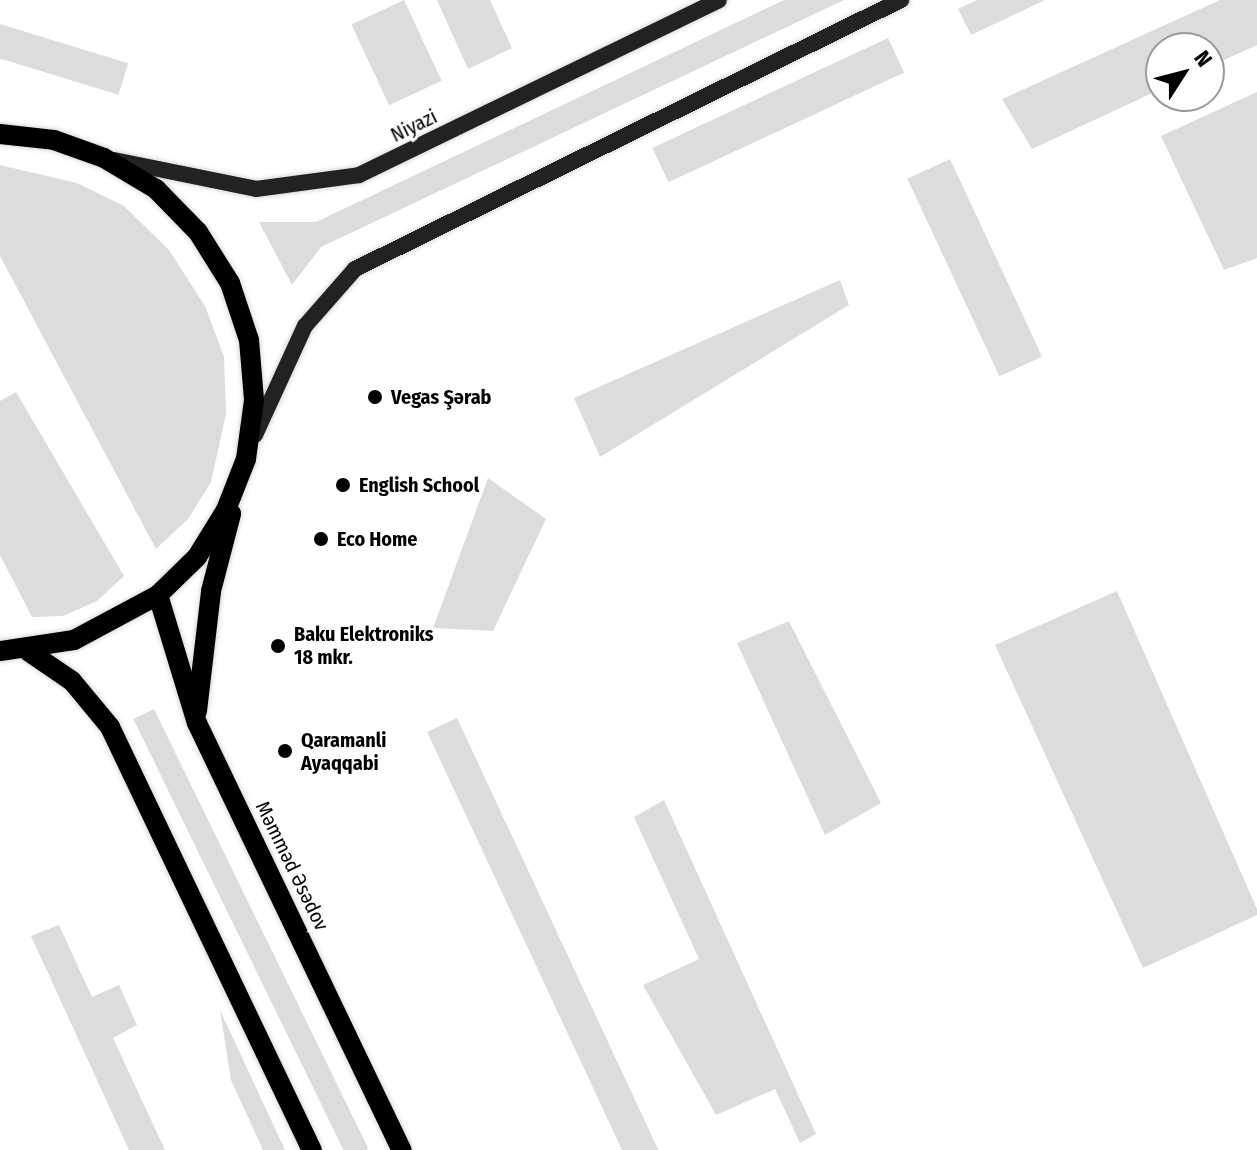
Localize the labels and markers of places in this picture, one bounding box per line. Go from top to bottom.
place label: Vegas Şərab [391,385,491,409]
marker: Vegas Şərab [366,388,384,406]
place label: English School [359,473,479,497]
marker: English School [334,476,352,494]
place label: Eco Home [337,527,417,551]
marker: Eco Home [312,530,330,548]
place label: Baku Elektroniks 18 mkr. [294,622,434,669]
marker: Baku Elektroniks 18 mkr. [269,637,287,655]
place label: Qaramanli Ayaqqabi [301,728,386,775]
marker: Qaramanli Ayaqqabi [276,742,294,760]

